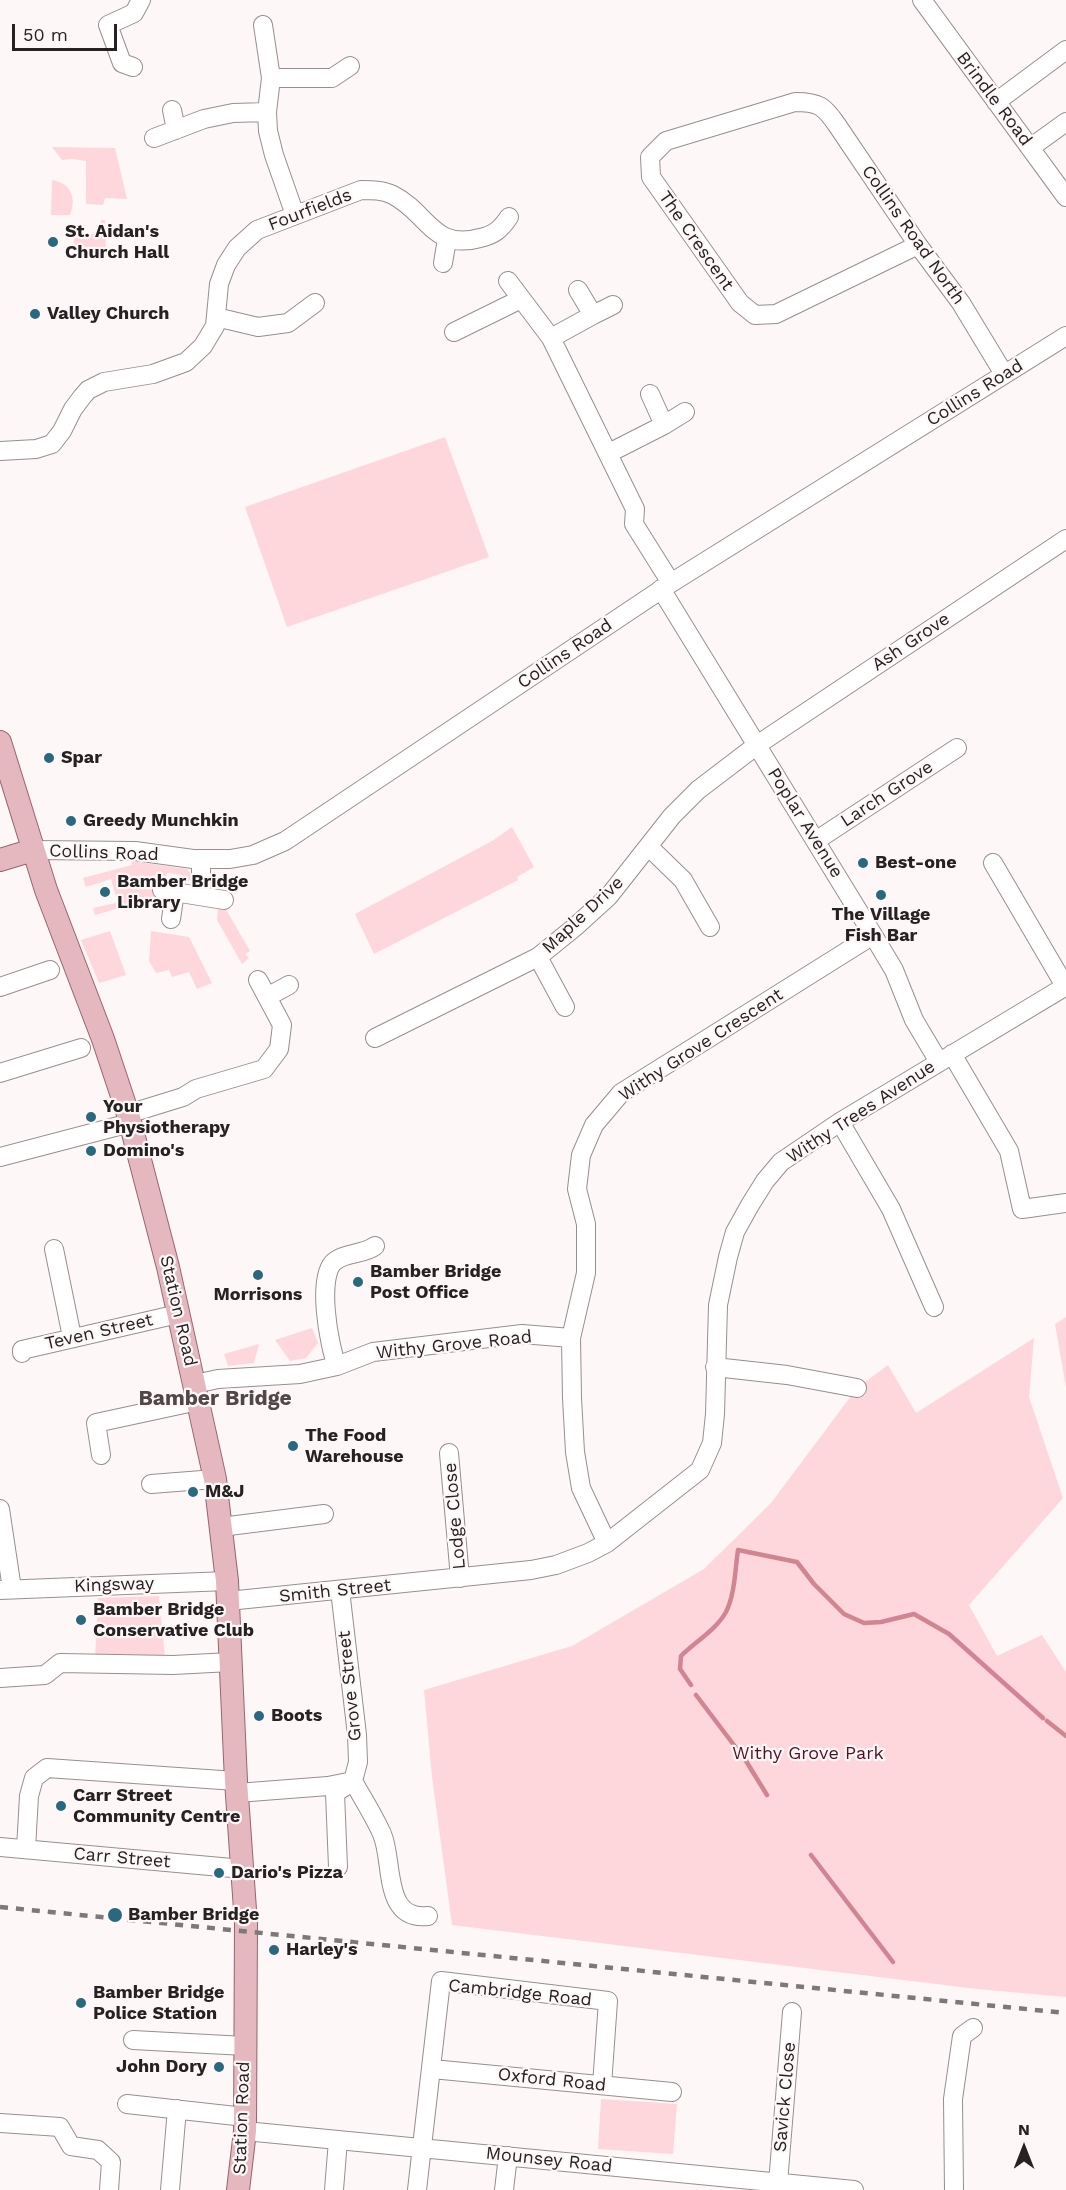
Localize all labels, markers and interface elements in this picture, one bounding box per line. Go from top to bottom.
scale bar [15,12,120,50]
text: 50 m [23,24,68,45]
street label: Brindle Road [952,48,1036,150]
street label: Collins Road North [857,161,969,309]
street label: Fourfields [265,184,355,236]
street label: The Crescent [654,187,738,295]
place label: St. Aidan's Church Hall [65,221,169,264]
marker: St. Aidan's Church Hall [46,235,60,249]
place label: Valley Church [47,303,169,325]
marker: Valley Church [28,307,42,321]
street label: Collins Road [923,355,1027,431]
street label: Ash Grove [868,608,954,676]
street label: Collins Road [514,614,616,694]
place label: Spar [61,747,102,769]
marker: Spar [42,751,56,765]
street label: Larch Grove [837,756,937,832]
street label: Poplar Avenue [763,764,847,882]
place label: Greedy Munchkin [83,810,239,832]
marker: Greedy Munchkin [64,814,78,828]
street label: Collins Road [49,840,159,866]
place label: Best-one [875,852,957,874]
marker: Best-one [856,856,870,870]
place label: Bamber Bridge Library [117,871,248,914]
street label: Maple Drive [538,872,628,958]
marker: Bamber Bridge Library [98,885,112,899]
marker: The Village Fish Bar [874,888,888,902]
place label: The Village Fish Bar [832,904,930,946]
street label: Withy Grove Crescent [615,984,787,1106]
street label: Withy Trees Avenue [783,1056,939,1168]
place label: Your Physiotherapy [103,1096,230,1138]
marker: Your Physiotherapy [84,1110,98,1124]
place label: Domino's [103,1140,184,1162]
marker: Domino's [84,1144,98,1158]
street label: Station Road [155,1253,201,1369]
place label: Bamber Bridge Post Office [370,1261,501,1304]
marker: Morrisons [251,1268,265,1282]
marker: Bamber Bridge Post Office [351,1275,365,1289]
place label: Morrisons [214,1284,302,1306]
street label: Teven Street [43,1309,155,1355]
street label: Withy Grove Road [375,1326,533,1364]
district label: Bamber Bridge [138,1386,292,1412]
place label: The Food Warehouse [305,1425,404,1468]
marker: The Food Warehouse [286,1439,300,1453]
street label: Lodge Close [440,1462,470,1570]
place label: M&J [205,1481,244,1503]
marker: M&J [186,1485,200,1499]
street label: Kingsway [74,1573,154,1597]
street label: Smith Street [278,1574,392,1608]
place label: Bamber Bridge Conservative Club [93,1599,254,1642]
marker: Bamber Bridge Conservative Club [74,1613,88,1627]
street label: Grove Street [333,1630,367,1742]
place label: Boots [271,1705,322,1727]
marker: Boots [252,1709,266,1723]
park label: Withy Grove Park [732,1743,884,1765]
place label: Carr Street Community Centre [73,1785,240,1828]
marker: Carr Street Community Centre [54,1799,68,1813]
street label: Carr Street [72,1843,172,1873]
place label: Dario's Pizza [231,1862,343,1884]
marker: Dario's Pizza [212,1866,226,1880]
place label: Bamber Bridge [128,1904,259,1926]
marker: Bamber Bridge [106,1906,124,1924]
place label: Harley's [286,1939,358,1961]
marker: Harley's [267,1943,281,1957]
street label: Cambridge Road [447,1975,593,2011]
place label: Bamber Bridge Police Station [93,1982,224,2024]
marker: Bamber Bridge Police Station [74,1996,88,2010]
street label: Savick Close [769,2041,801,2153]
place label: John Dory [116,2056,207,2078]
marker: John Dory [212,2060,226,2074]
street label: Station Road [229,2061,255,2175]
street label: Oxford Road [497,2064,607,2096]
north arrow [994,2118,1054,2178]
text: N [1018,2120,1030,2139]
street label: Mounsey Road [485,2143,613,2177]

